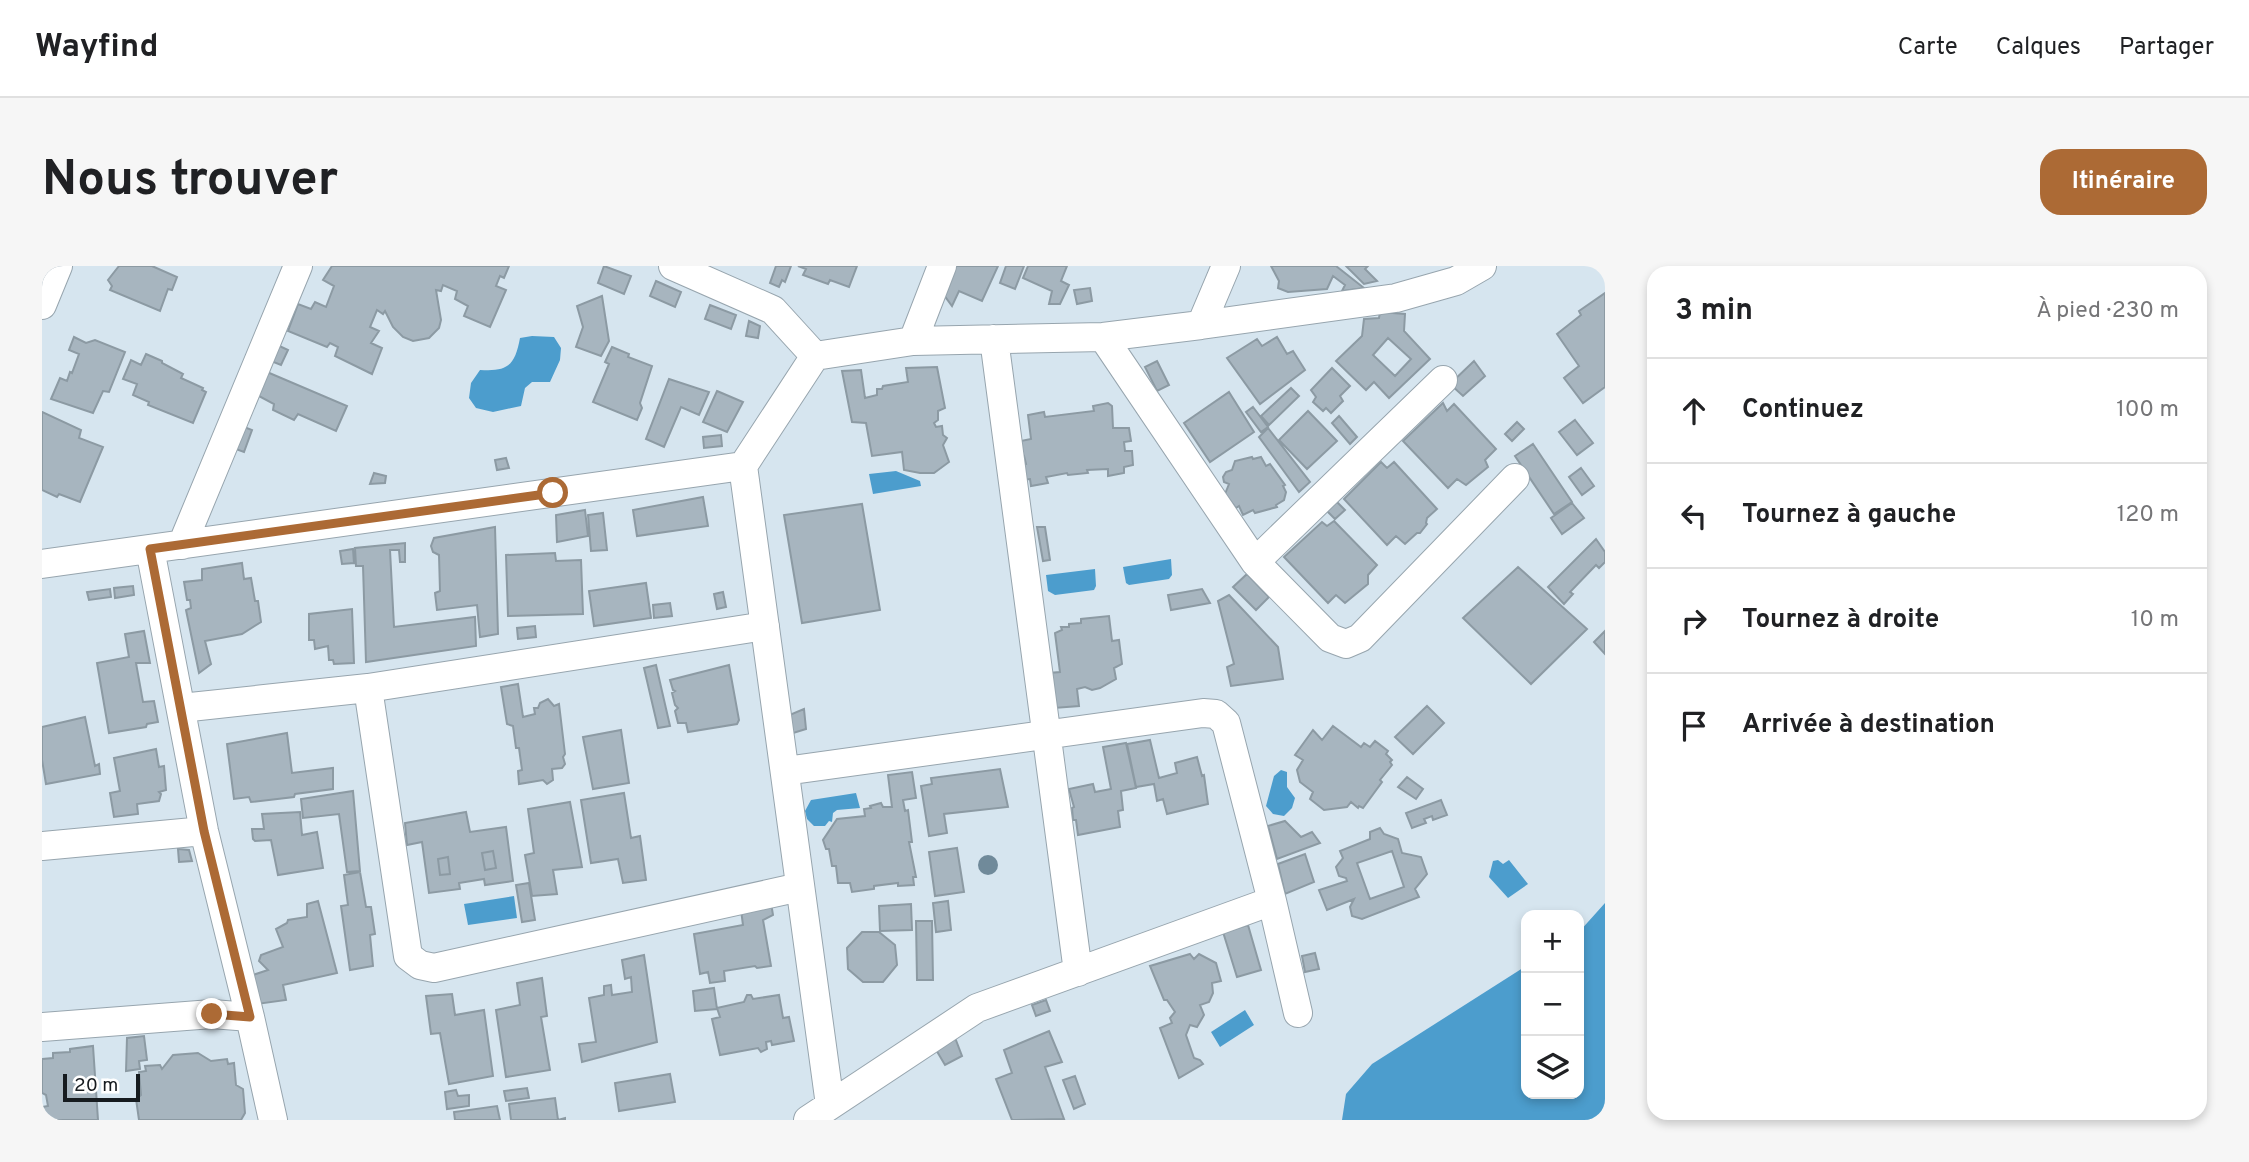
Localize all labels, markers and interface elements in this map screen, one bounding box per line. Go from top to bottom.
text: Wayfind [35,27,158,69]
text: Carte [1898,33,1958,63]
text: Calques [1996,33,2081,63]
text: Partager [2119,33,2214,63]
button: Itinéraire [2040,149,2207,215]
text: Nous trouver [42,151,338,213]
text: 3 min [1675,293,1753,330]
text: À pied · 230 m [2036,297,2179,326]
icon: ahead [1675,392,1713,430]
text: Continuez [1742,394,1864,427]
text: 100 m [2116,396,2179,425]
route start [537,477,568,508]
icon: left [1675,497,1713,535]
text: Tournez à gauche [1742,499,1956,532]
text: 120 m [2117,501,2179,530]
icon: right [1675,602,1713,640]
text: Tournez à droite [1742,604,1939,637]
text: 10 m [2131,606,2179,635]
icon: arrive [1675,707,1713,745]
text: Arrivée à destination [1742,709,1995,742]
map controls [1521,910,1584,1099]
button: + [1521,910,1584,973]
button: − [1521,973,1584,1036]
route end [196,998,227,1029]
button: layers [1521,1036,1584,1099]
scale bar [63,1071,140,1103]
text: 20 m [74,1074,118,1098]

